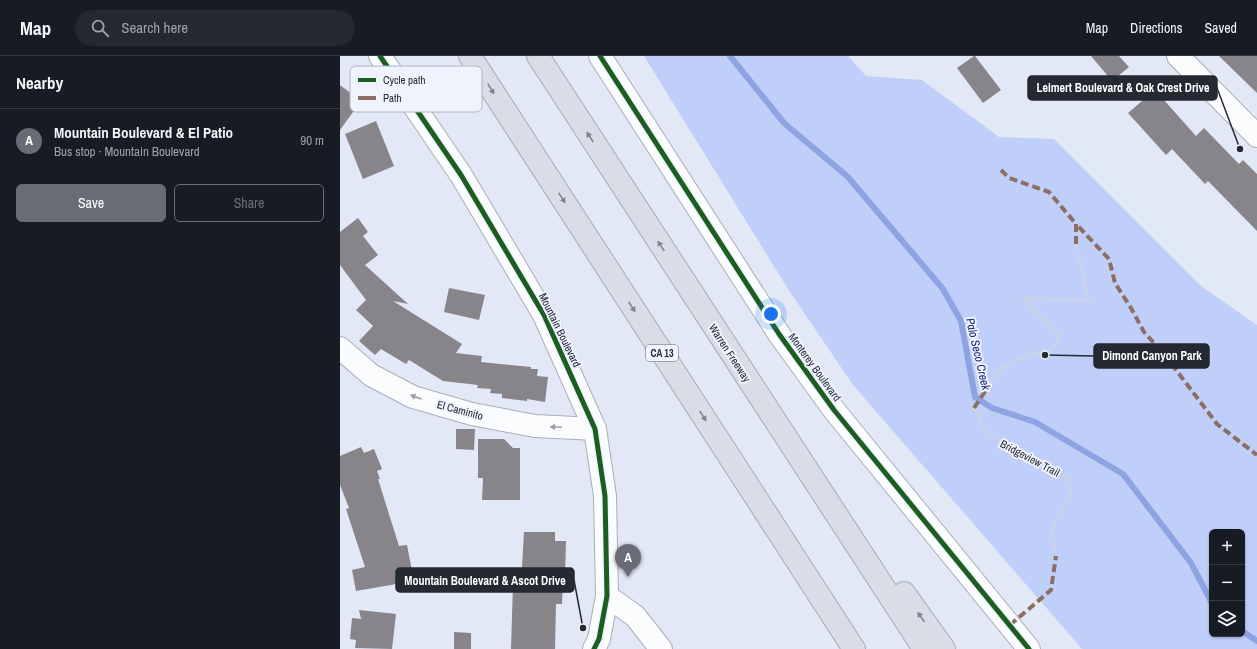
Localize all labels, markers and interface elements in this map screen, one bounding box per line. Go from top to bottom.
search box [75,10,355,46]
text: Map [20,15,51,41]
icon: search [89,17,111,39]
text: Search here [121,17,188,38]
text: Map [1086,19,1108,37]
text: Directions [1130,19,1182,37]
text: Saved [1204,19,1237,37]
legend [350,66,482,112]
text: Nearby [16,71,63,94]
text: Cycle path [383,73,426,87]
callout: Leimert Boulevard & Oak Crest Drive [1028,76,1217,100]
text: Leimert Boulevard & Oak Crest Drive [1037,80,1210,96]
one-way arrow [487,84,495,94]
text: Path [383,91,402,105]
text: Mountain Boulevard & El Patio [54,122,233,143]
one-way arrow [586,131,593,143]
text: A [25,132,33,149]
text: 90 m [300,132,324,149]
text: Bus stop · Mountain Boulevard [54,143,200,160]
button: Save [16,184,166,222]
button: Share [174,184,324,222]
one-way arrow [558,192,565,204]
one-way arrow [657,240,664,251]
street label: Mountain Boulevard [536,291,584,369]
one-way arrow [629,301,636,313]
your location [761,304,781,324]
water label: Palo Seco Creek [962,316,994,393]
street label: Warren Freeway [706,321,754,385]
street label: Monterey Boulevard [786,330,844,404]
callout: Dimond Canyon Park [1094,344,1209,368]
road number: CA 13 [646,345,678,361]
text: Dimond Canyon Park [1102,348,1202,364]
one-way arrow [410,394,422,400]
street label: El Caminito [435,397,485,423]
one-way arrow [699,411,707,421]
one-way arrow [550,424,562,431]
street label: Bridgeview Trail [998,437,1062,479]
map controls [1209,529,1245,637]
button: + [1209,529,1245,565]
pin: A [615,544,641,577]
button: − [1209,565,1245,601]
callout: Mountain Boulevard & Ascot Drive [396,568,574,592]
text: Mountain Boulevard & Ascot Drive [404,573,566,589]
button: layers [1209,601,1245,637]
one-way arrow [917,612,925,622]

